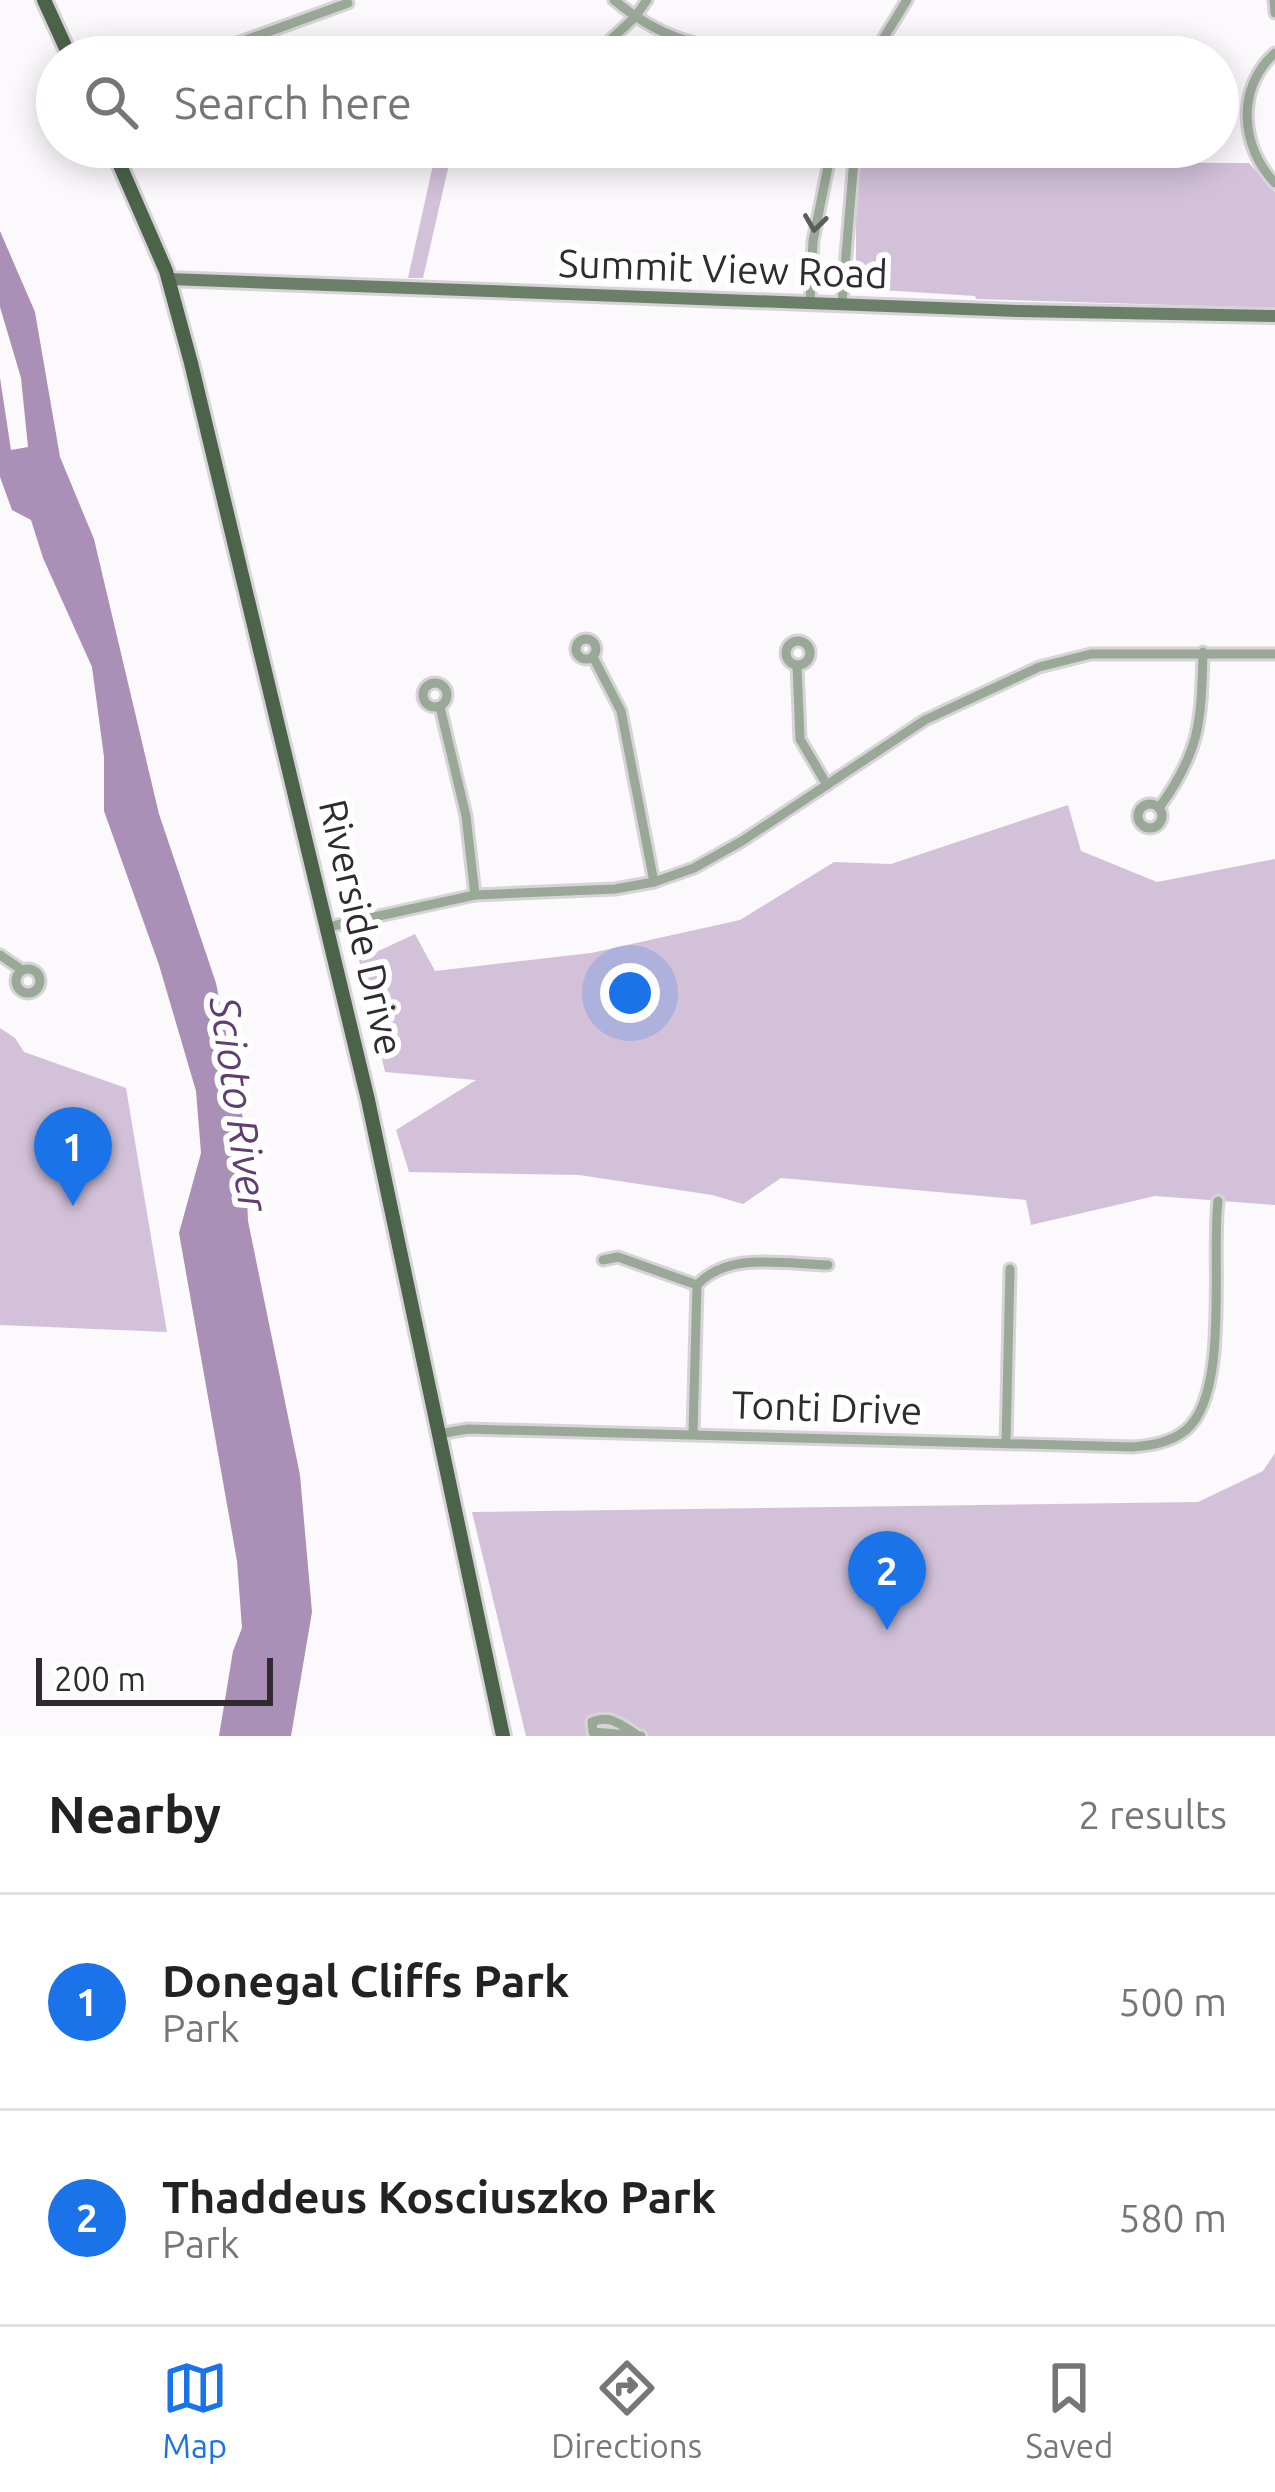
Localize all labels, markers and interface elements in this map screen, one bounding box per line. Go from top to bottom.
search box [36,36,1239,168]
icon: search [78,69,144,135]
text: Search here [174,77,412,128]
one-way arrow [803,214,829,233]
street label: Summit View Road [557,241,889,295]
street label: Riverside Drive [312,795,412,1059]
your location [600,963,660,1023]
water label: Scioto River [202,993,279,1216]
pin: 1 [34,1107,112,1206]
street label: Tonti Drive [731,1382,923,1432]
pin: 2 [848,1531,926,1630]
scale bar [36,1652,273,1705]
text: 200 m [54,1660,146,1697]
text: Nearby [48,1785,221,1843]
text: 2 results [1078,1793,1227,1836]
text: Donegal Cliffs Park [162,1955,569,2006]
text: 1 [76,1980,98,2023]
text: 500 m [1118,1980,1227,2023]
text: Park [162,2006,240,2049]
text: Thaddeus Kosciuszko Park [162,2171,716,2222]
text: 2 [76,2196,98,2239]
text: 580 m [1118,2196,1227,2239]
text: Park [162,2222,240,2265]
tab: Map [162,2355,228,2464]
tab: Directions [551,2355,702,2464]
tab: Saved [1025,2355,1113,2464]

